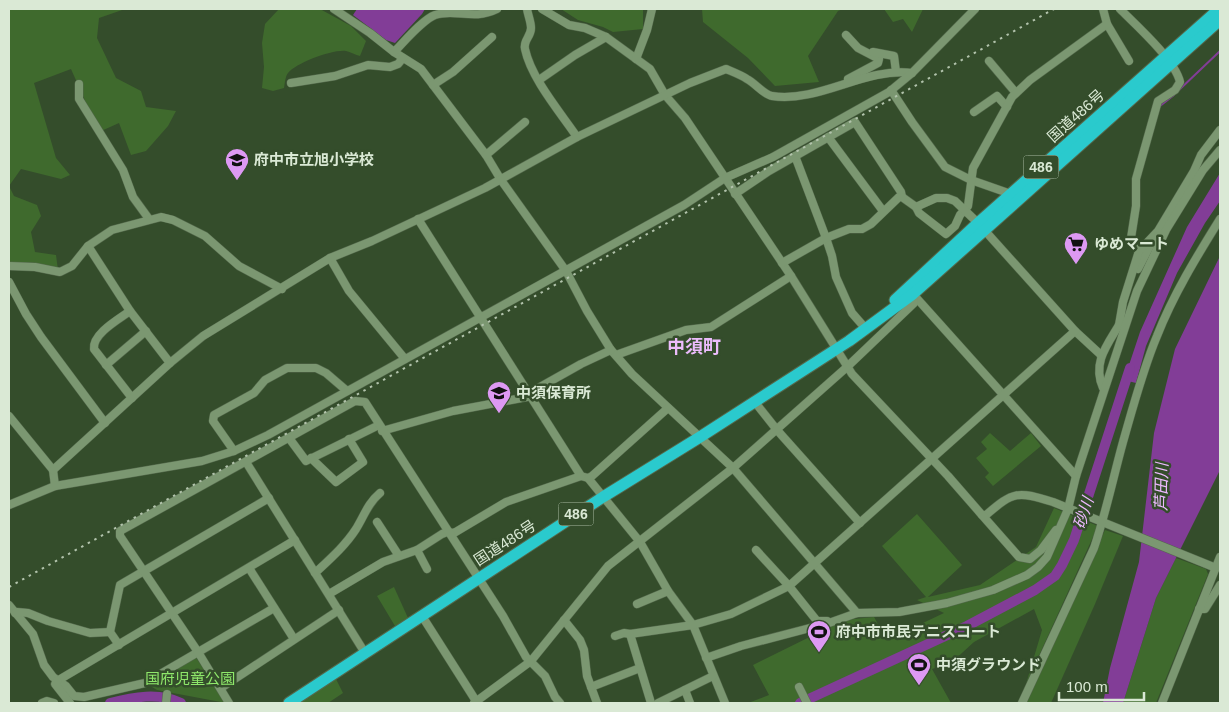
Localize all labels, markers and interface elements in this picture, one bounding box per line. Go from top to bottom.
street label: 国道486号 [1044,86,1107,145]
school or university icon: 府中市立旭小学校 [224,147,250,181]
place label: 府中市立旭小学校 [254,151,374,168]
road number: 486 [1024,156,1058,178]
supermarket icon: ゆめマート [1063,231,1089,265]
place label: ゆめマート [1094,235,1169,252]
district label: 中須町 [667,337,721,357]
school or university icon: 中須保育所 [486,380,512,414]
place label: 中須保育所 [516,384,591,401]
water label: 芦田川 [1153,461,1170,511]
water label: 砂川 [1070,493,1097,531]
road number: 486 [558,502,594,526]
street label: 国道486号 [471,516,539,569]
sports icon: 府中市市民テニスコート [806,619,832,653]
place label: 府中市市民テニスコート [836,623,1001,640]
sports icon: 中須グラウンド [906,652,932,686]
place label: 中須グラウンド [936,656,1041,673]
park label: 国府児童公園 [145,670,235,687]
scale bar [1059,670,1144,702]
text: 100 m [1066,678,1108,695]

